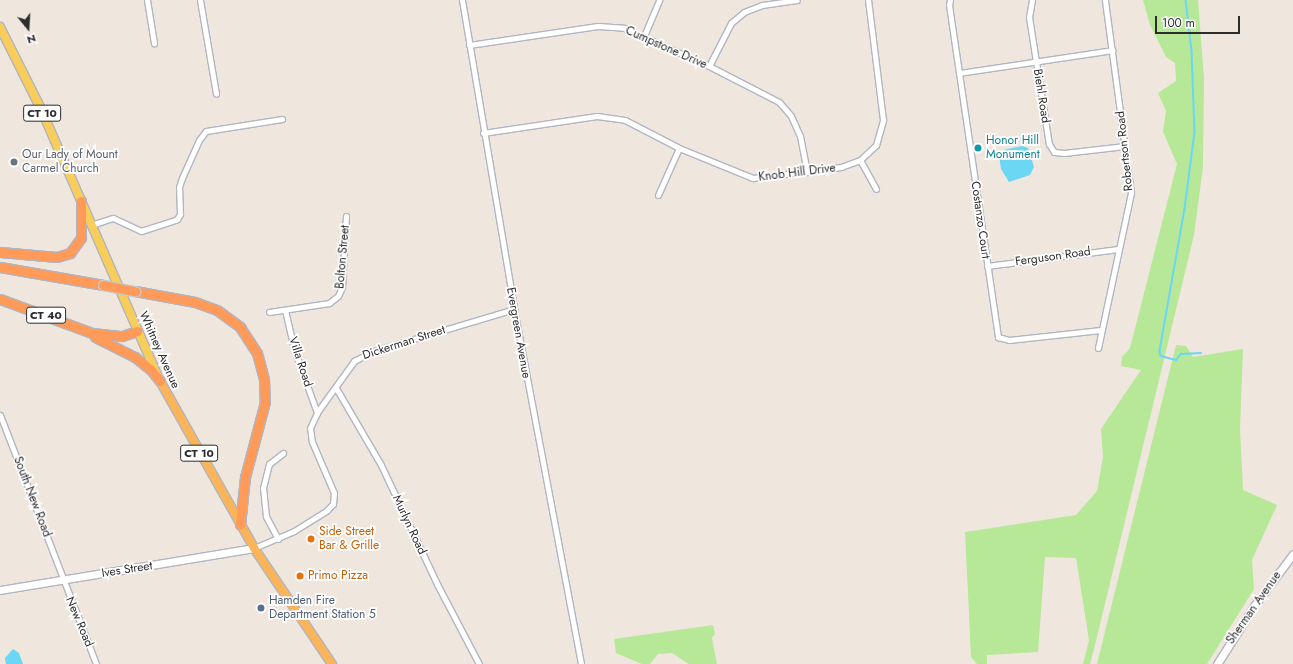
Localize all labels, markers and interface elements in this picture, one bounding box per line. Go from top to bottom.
north arrow [8,8,48,48]
scale bar [1157,8,1242,34]
text: 100 m [1162,14,1195,32]
street label: Cumpstone Drive [623,24,709,72]
text: N [25,30,38,48]
street label: Biehl Road [1030,68,1052,124]
road number: CT 10 [23,104,61,122]
street label: Robertson Road [1114,110,1136,192]
place label: Honor Hill Monument [986,134,1040,162]
marker: Honor Hill Monument [973,143,983,153]
place label: Our Lady of Mount Carmel Church [22,148,118,176]
marker: Our Lady of Mount Carmel Church [9,157,19,167]
street label: Knob Hill Drive [758,161,836,185]
street label: Costanzo Court [967,180,993,260]
street label: Bolton Street [333,225,353,289]
street label: Ferguson Road [1014,245,1092,269]
street label: Evergreen Avenue [503,286,533,380]
road number: CT 40 [26,306,66,324]
street label: Whitney Avenue [136,309,182,391]
street label: Dickerman Street [361,323,447,363]
street label: Villa Road [285,335,315,389]
road number: CT 10 [180,444,218,462]
street label: South New Road [10,455,54,539]
street label: Murlyn Road [389,493,429,557]
place label: Side Street Bar & Grille [319,525,379,553]
marker: Side Street Bar & Grille [306,534,316,544]
street label: Ives Street [101,559,153,581]
place label: Primo Pizza [308,569,368,583]
street label: Sherman Avenue [1224,569,1284,647]
marker: Primo Pizza [295,571,305,581]
place label: Hamden Fire Department Station 5 [269,594,376,622]
street label: New Road [62,595,96,649]
marker: Hamden Fire Department Station 5 [256,603,266,613]

